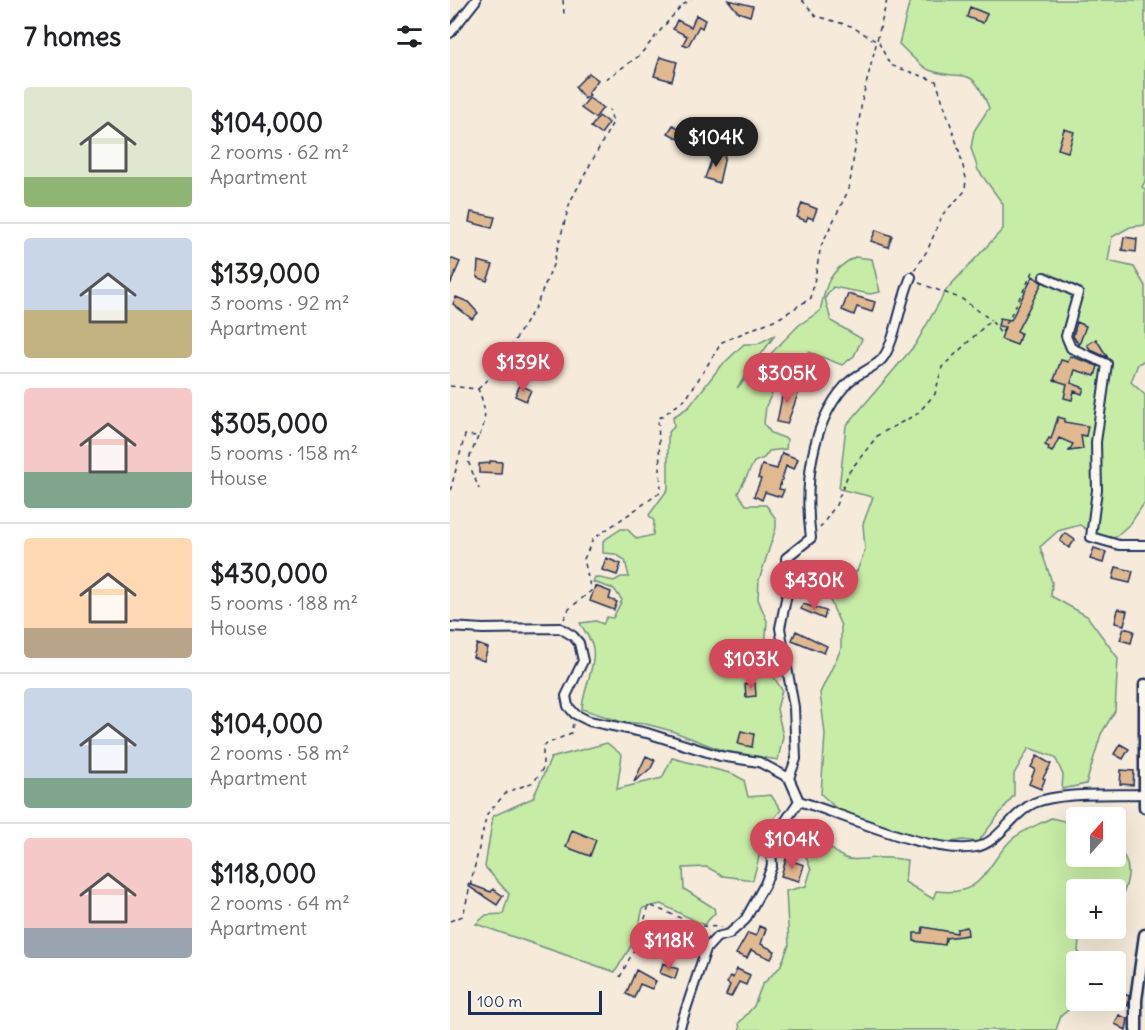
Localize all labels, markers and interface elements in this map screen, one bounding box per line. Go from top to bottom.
text: 7 homes [24,20,121,53]
icon: filters [393,20,426,53]
text: $104,000 [210,106,323,139]
icon: home [72,111,144,183]
pin: $104K [674,117,758,168]
text: $104K [688,124,744,149]
text: 2 rooms · 62 m² [210,139,349,164]
text: Apartment [210,164,307,189]
text: $139,000 [210,257,320,290]
icon: home [72,262,144,334]
text: 3 rooms · 92 m² [210,290,349,315]
text: Apartment [210,315,307,340]
pin: $139K [481,342,565,393]
text: $139K [496,349,550,374]
pin: $305K [745,353,829,404]
text: $305K [757,360,817,385]
text: $305,000 [210,407,328,440]
icon: home [72,412,144,484]
text: 5 rooms · 158 m² [210,440,358,465]
text: House [210,465,267,490]
text: $430,000 [210,557,328,590]
pin: $430K [772,560,856,611]
icon: home [72,562,144,634]
text: $430K [784,567,844,592]
text: 5 rooms · 188 m² [210,590,358,615]
text: House [210,615,267,640]
pin: $103K [709,639,793,690]
text: $103K [723,646,779,671]
text: $104,000 [210,707,323,740]
icon: home [72,712,144,784]
text: 2 rooms · 58 m² [210,740,350,765]
text: Apartment [210,765,307,790]
north arrow [1066,807,1126,867]
map controls [1066,807,1126,1011]
pin: $104K [750,819,834,870]
text: $104K [764,826,820,851]
text: $118,000 [210,857,316,890]
icon: home [72,862,144,934]
button: + [1066,879,1126,939]
text: 2 rooms · 64 m² [210,890,350,915]
text: Apartment [210,915,307,940]
pin: $118K [627,920,711,971]
text: $118K [644,927,694,952]
button: − [1066,951,1126,1011]
scale bar [468,988,602,1016]
text: 100 m [477,991,522,1011]

